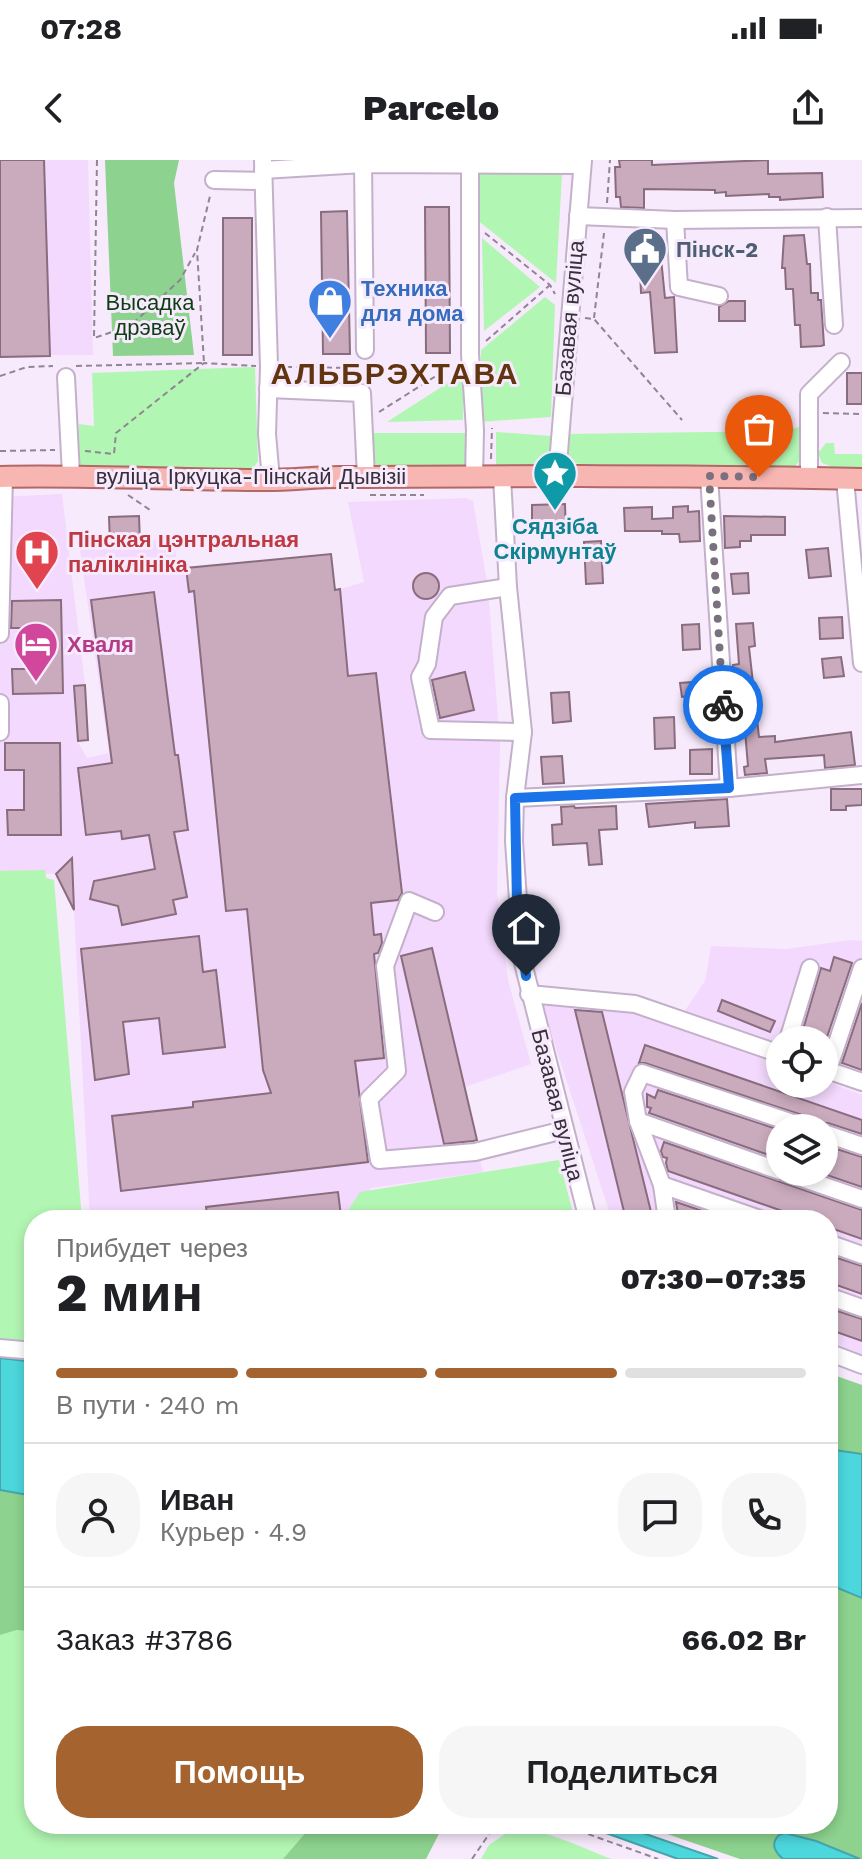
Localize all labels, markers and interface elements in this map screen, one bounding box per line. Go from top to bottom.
text: 07:28 [40,11,122,46]
icon: back [32,86,76,130]
icon: share [786,86,830,130]
text: Parcelo [363,87,499,129]
public building icon: Пінск-2 [621,225,669,288]
place label: Пінск-2 [676,237,758,262]
street label: Базавая вуліца [550,238,589,397]
place label: Техника для дома [361,276,464,326]
shop icon: Техника для дома [306,277,354,340]
park label: Высадка дрэваў [106,290,195,340]
district label: АЛЬБРЭХТАВА [271,356,519,391]
pin [725,395,793,477]
icon: bag [737,407,781,451]
place icon: Сядзіба Скірмунтаў [531,449,579,512]
street label: вуліца Іркуцка-Пінскай Дывізіі [96,464,406,489]
place label: Сядзіба Скірмунтаў [494,514,617,564]
place label: Пінская цэнтральная паліклініка [68,527,299,577]
hospital icon: Пінская цэнтральная паліклініка [13,528,61,591]
hotel icon: Хваля [12,620,60,683]
place label: Хваля [67,632,134,657]
courier [683,665,763,745]
icon: bike [701,683,745,727]
pin [492,894,560,976]
icon: home [504,906,548,950]
street label: Базавая вуліца [527,1026,589,1185]
map controls [766,1026,838,1186]
button: locate [766,1026,838,1098]
button: layers [766,1114,838,1186]
text: Прибудет через [56,1233,248,1263]
text: 07:30–07:35 [620,1261,806,1296]
text: 2 мин [56,1263,203,1324]
text: В пути · 240 m [56,1390,239,1420]
button: person [56,1473,140,1557]
button: chat [618,1473,702,1557]
button: phone [722,1473,806,1557]
text: Иван [160,1482,234,1517]
text: Курьер · 4.9 [160,1517,307,1547]
text: Заказ #3786 [56,1622,233,1657]
text: 66.02 Br [681,1622,806,1657]
button: Помощь [56,1726,423,1818]
button: Поделиться [439,1726,806,1818]

